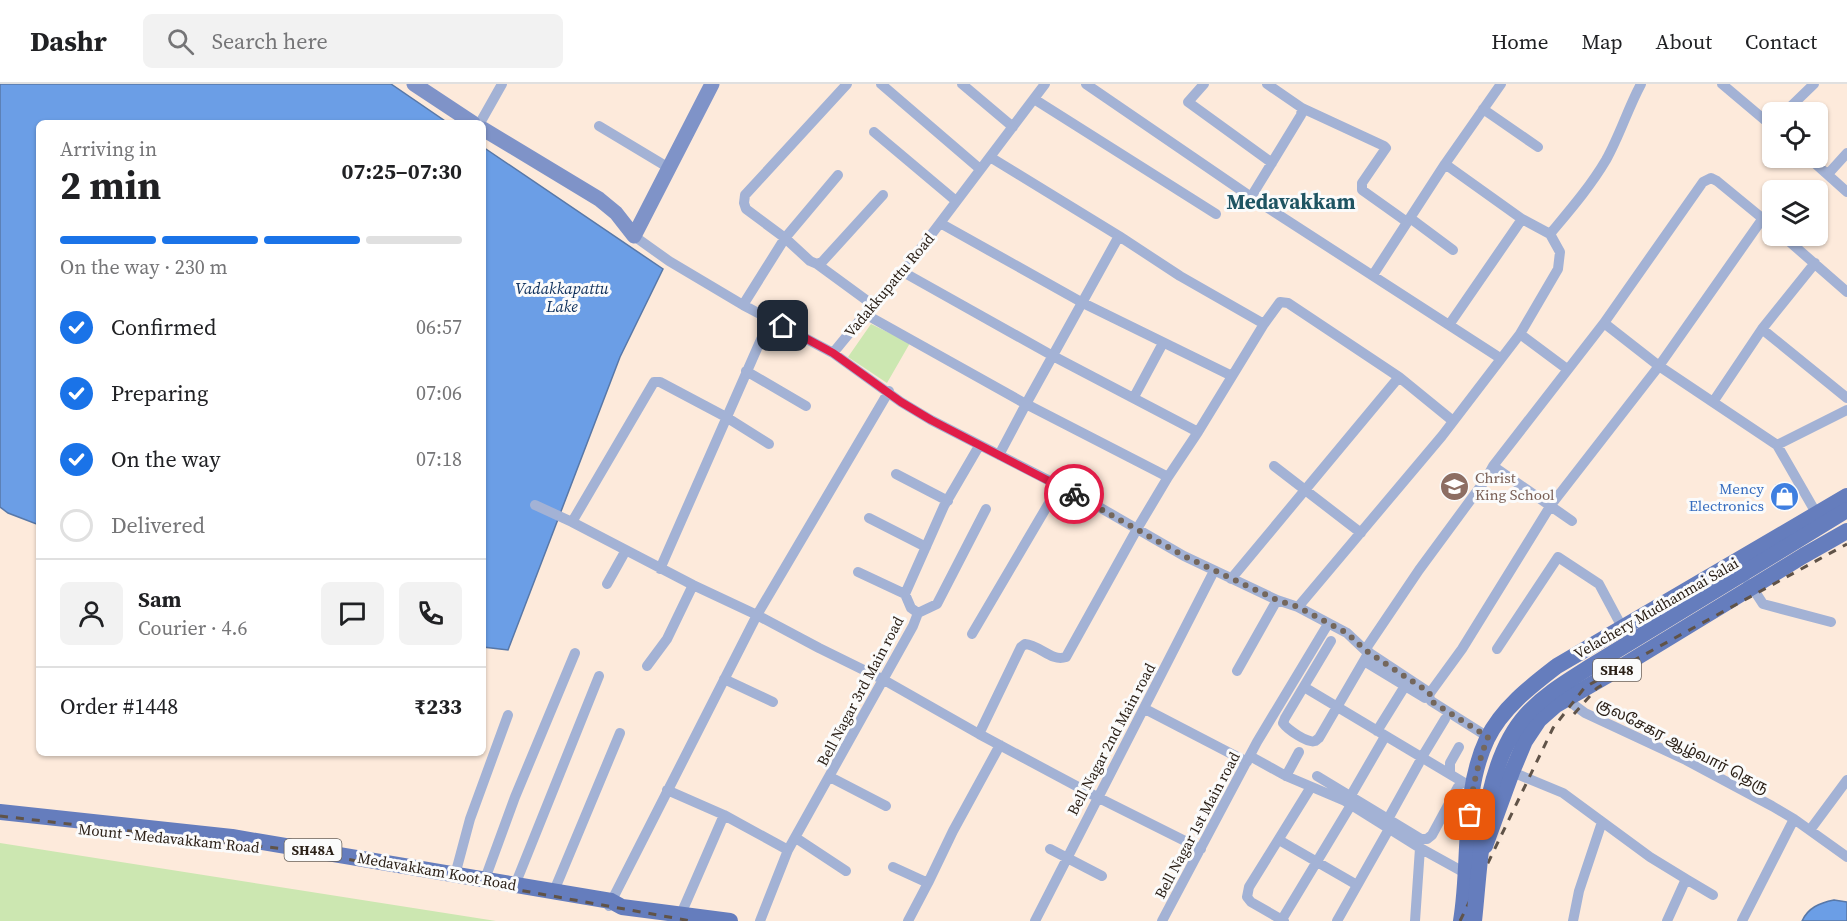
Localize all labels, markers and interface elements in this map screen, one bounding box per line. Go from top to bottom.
search box [143,14,563,68]
text: Dashr [30,22,107,60]
icon: search [164,25,197,58]
text: Search here [212,26,328,56]
text: Home [1491,27,1549,56]
text: Map [1582,27,1623,56]
text: About [1656,27,1712,56]
text: Contact [1745,27,1817,56]
map controls [1762,102,1828,246]
button: locate [1762,102,1828,168]
text: Arriving in [60,135,157,163]
text: 07:25–07:30 [342,156,462,186]
text: 2 min [60,159,161,212]
button: layers [1762,180,1828,246]
district label: Medavakkam [1226,187,1356,216]
street label: Vadakkupattu Road [839,228,939,342]
text: On the way · 230 m [60,253,227,281]
water label: Vadakkapattu Lake [515,277,610,317]
pin [757,300,808,351]
icon: home [766,309,799,342]
icon: check [60,311,93,344]
text: Confirmed [111,312,216,342]
text: 06:57 [416,313,462,341]
icon: check [60,377,93,410]
text: Preparing [111,378,208,408]
text: 07:06 [416,379,462,407]
icon: check [60,443,93,476]
text: On the way [111,444,220,474]
text: 07:18 [416,445,462,473]
courier [1044,464,1104,524]
place label: Christ King School [1475,467,1555,505]
school or university icon: Christ King School [1438,470,1470,502]
icon: bike [1058,478,1091,511]
place label: Mency Electronics [1689,478,1764,516]
shop icon: Mency Electronics [1769,481,1801,513]
text: Delivered [111,510,205,540]
street label: Velachery Mudhanmai Salai [1570,552,1742,664]
button: person [60,582,123,645]
button: chat [321,582,384,645]
button: phone [399,582,462,645]
text: Sam [138,584,182,614]
street label: Bell Nagar 3rd Main road [812,612,909,770]
text: Courier · 4.6 [138,614,247,642]
street label: Bell Nagar 2nd Main road [1062,659,1160,819]
road number: SH48 [1593,659,1641,681]
text: Order #1448 [60,691,178,721]
text: ₹233 [414,691,462,721]
street label: குலசேகர ஆழ்வார் தெரு [1593,692,1773,799]
street label: Bell Nagar 1st Main road [1149,747,1245,902]
pin [1444,789,1495,840]
icon: bag [1453,798,1486,831]
street label: Mount - Medavakkam Road [77,818,261,858]
road number: SH48A [284,839,342,861]
street label: Medavakkam Koot Road [356,847,519,895]

